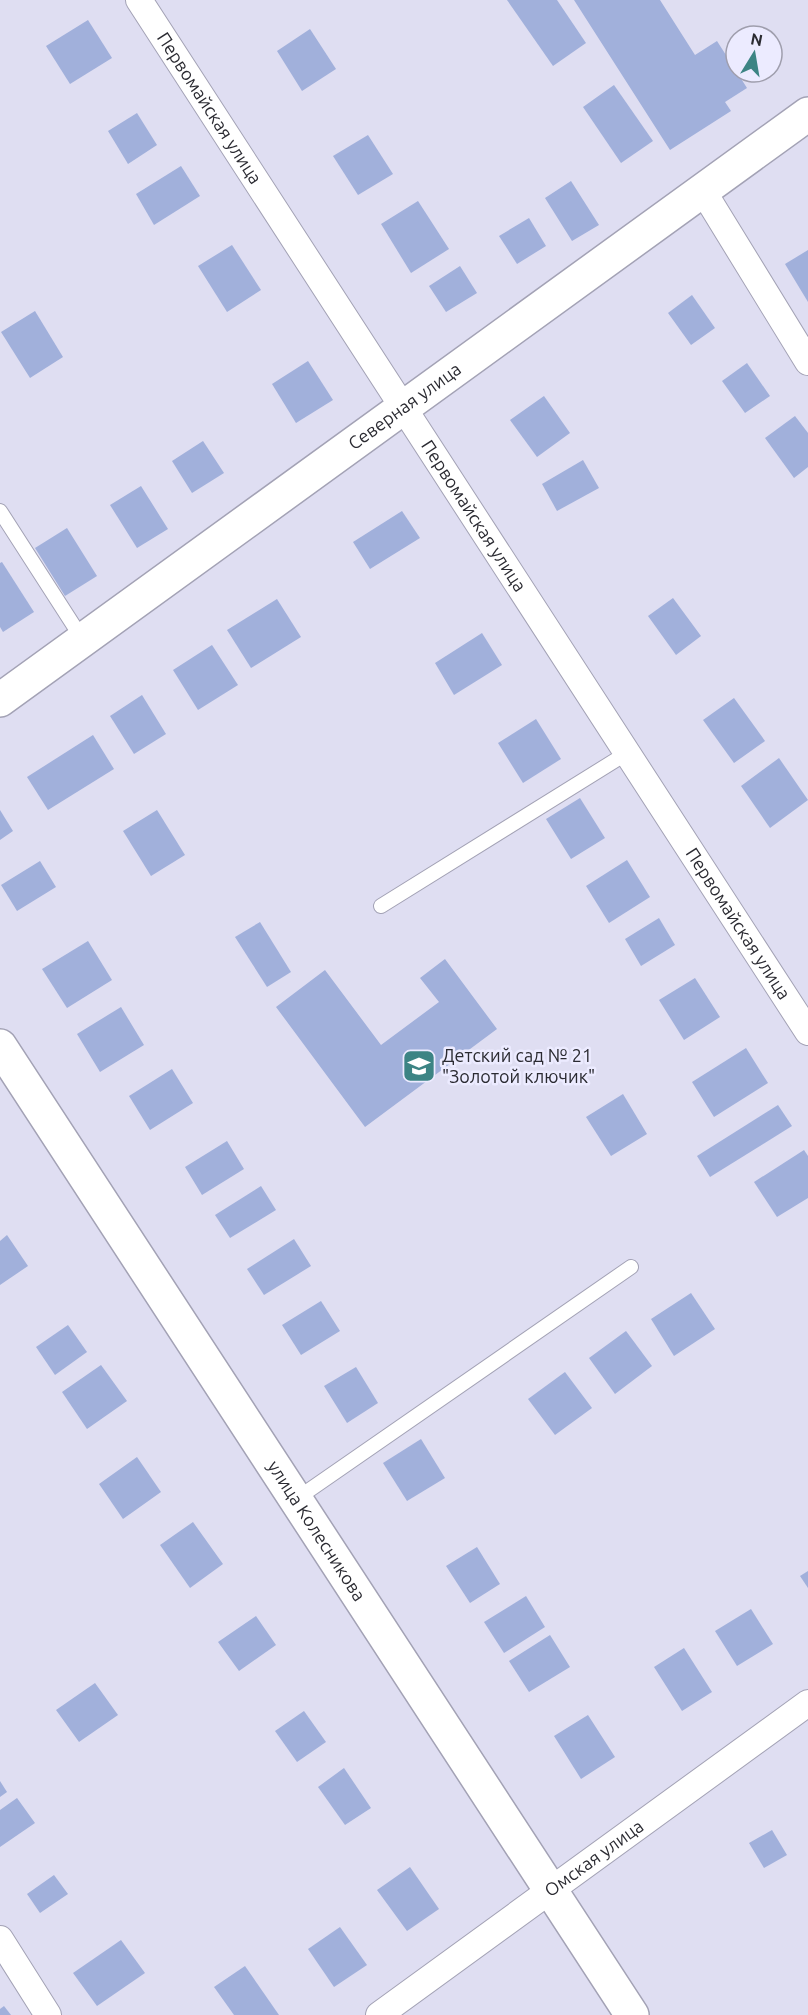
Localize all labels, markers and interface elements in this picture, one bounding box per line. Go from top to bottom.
north arrow [724,24,784,84]
street label: Первомайская улица [154,28,266,187]
text: N [749,29,764,49]
street label: Северная улица [344,358,464,453]
street label: Первомайская улица [418,436,531,595]
street label: Первомайская улица [682,844,795,1003]
place label: Детский сад № 21 "Золотой ключик" [442,1045,595,1086]
school or university icon: Детский сад № 21 "Золотой ключик" [401,1048,437,1084]
street label: улица Колесникова [264,1457,370,1604]
street label: Омская улица [540,1815,647,1900]

